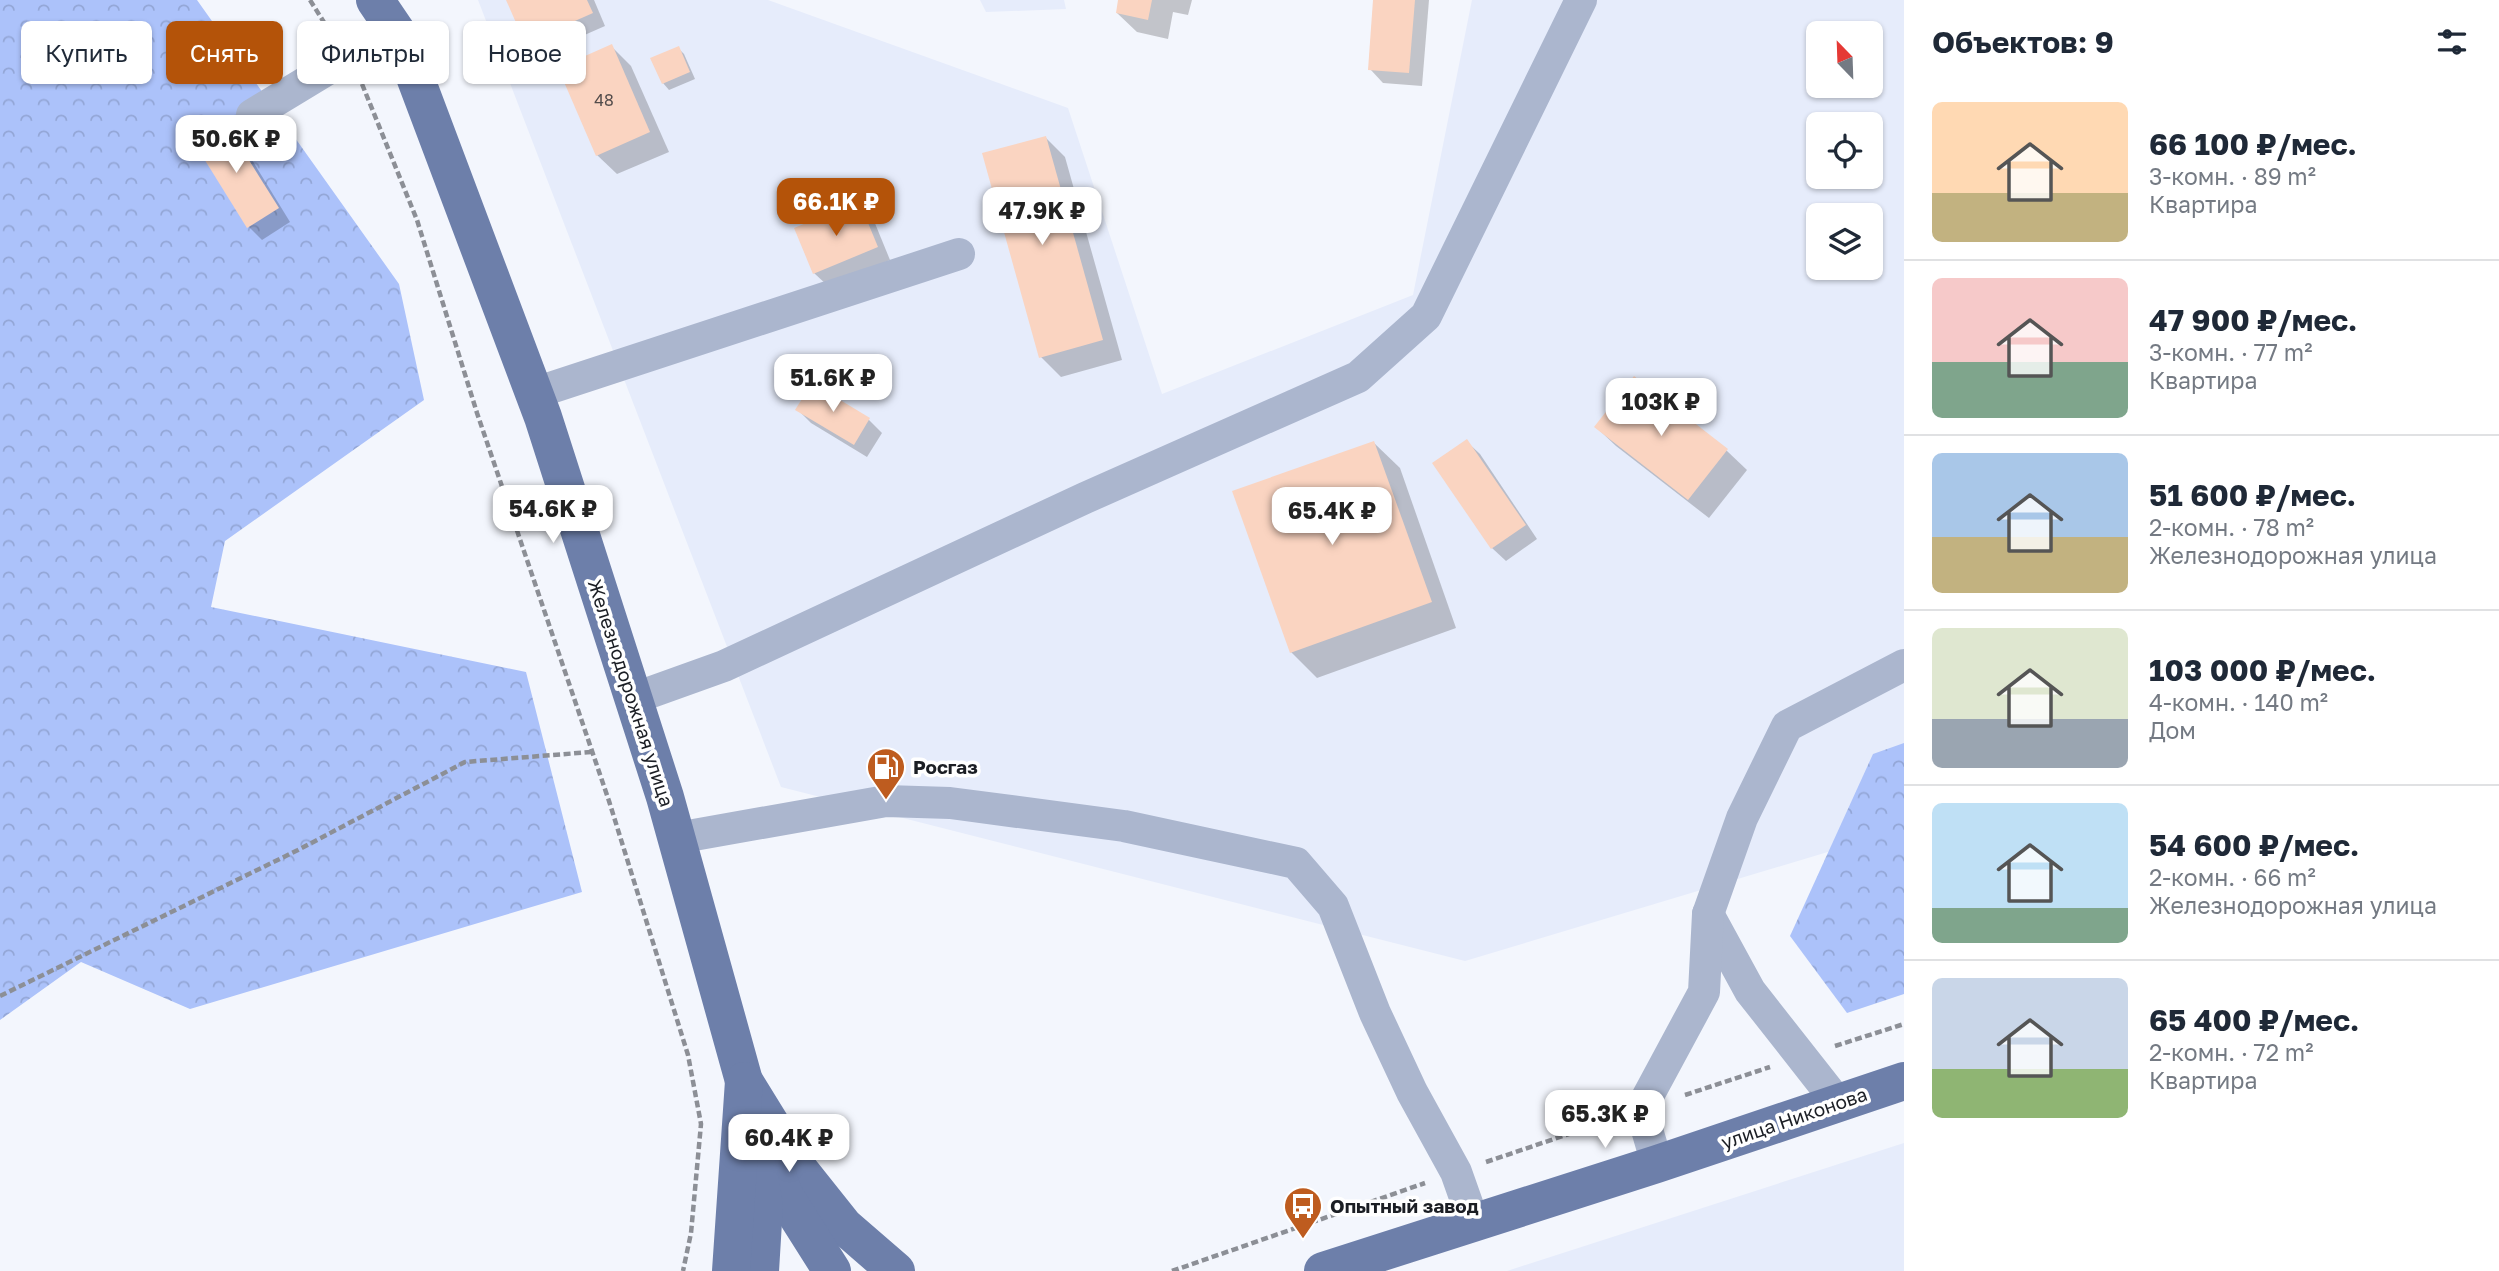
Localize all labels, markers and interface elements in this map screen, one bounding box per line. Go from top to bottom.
chip: Купить [21,21,152,84]
chip: Снять [166,21,283,84]
chip: Фильтры [297,21,449,84]
chip: Новое [463,21,586,84]
north arrow [1806,21,1883,98]
map controls [1806,21,1883,280]
icon: filters [2433,23,2471,61]
text: Объектов: 9 [1932,24,2114,60]
house number: 48 [594,90,614,110]
button: locate [1806,112,1883,189]
pin: 50.6K ₽ [171,116,301,175]
text: 50.6K ₽ [192,124,280,152]
text: 66 100 ₽/мес. [2149,126,2357,162]
icon: home [1988,130,2072,214]
text: 3-комн. · 89 m² [2149,162,2316,190]
pin: 66.1K ₽ [771,178,901,238]
text: 66.1K ₽ [793,187,879,215]
pin: 47.9K ₽ [977,188,1107,247]
text: Квартира [2149,190,2257,218]
text: 47.9K ₽ [999,196,1085,224]
button: layers [1806,203,1883,280]
text: 47 900 ₽/мес. [2149,302,2357,338]
icon: home [1988,306,2072,390]
text: 3-комн. · 77 m² [2149,338,2312,366]
pin: 51.6K ₽ [768,354,898,414]
text: 51.6K ₽ [790,363,876,391]
text: Квартира [2149,366,2257,394]
pin: 103K ₽ [1604,378,1718,438]
text: 103K ₽ [1622,387,1700,415]
text: 51 600 ₽/мес. [2149,477,2356,513]
icon: home [1988,481,2072,565]
pin: 54.6K ₽ [488,486,618,545]
pin: 65.4K ₽ [1267,488,1397,547]
text: 54.6K ₽ [509,494,597,522]
text: 65.4K ₽ [1288,496,1376,524]
text: 2-комн. · 78 m² [2149,513,2314,541]
text: Железнодорожная улица [2149,541,2437,569]
street label: Железнодорожная улица [584,576,679,810]
text: 103 000 ₽/мес. [2149,652,2376,688]
icon: home [1988,656,2072,740]
text: 4-комн. · 140 m² [2149,688,2328,716]
text: Дом [2149,716,2196,744]
fuel station icon: Росгаз [865,746,907,801]
place label: Росгаз [913,755,978,778]
text: 54 600 ₽/мес. [2149,827,2359,863]
icon: home [1988,831,2072,915]
text: 2-комн. · 66 m² [2149,863,2316,891]
text: Железнодорожная улица [2149,891,2437,919]
text: 65 400 ₽/мес. [2149,1002,2359,1038]
icon: home [1988,1006,2072,1090]
text: 2-комн. · 72 m² [2149,1038,2313,1066]
text: Квартира [2149,1066,2257,1094]
street label: улица Никонова [1718,1082,1870,1153]
pin: 65.3K ₽ [1540,1090,1670,1150]
text: 65.3K ₽ [1561,1099,1649,1127]
pin: 60.4K ₽ [724,1114,854,1174]
text: 60.4K ₽ [744,1123,834,1151]
bus stop icon: Опытный завод [1282,1185,1324,1240]
place label: Опытный завод [1330,1194,1479,1217]

